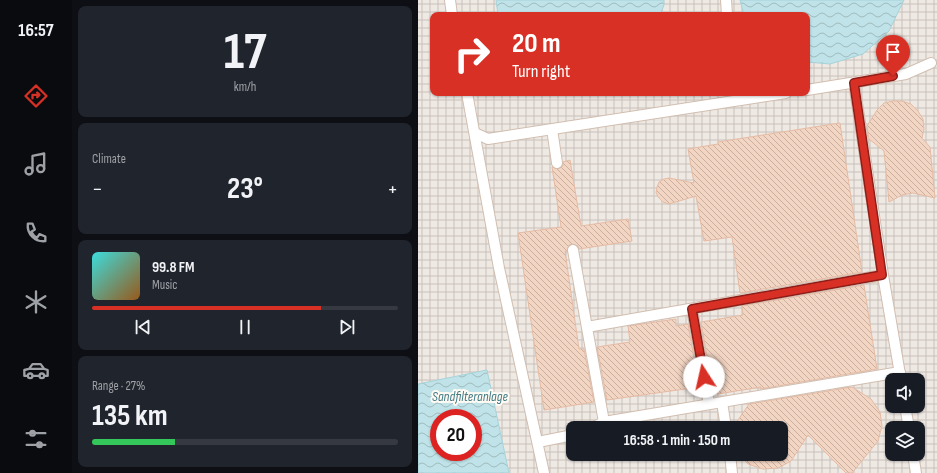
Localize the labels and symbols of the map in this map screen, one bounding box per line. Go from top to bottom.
pin [876,35,910,76]
position arrow [683,356,725,398]
water label: Sandfilteranlage [432,388,508,405]
speed limit sign: 20 [430,409,482,461]

